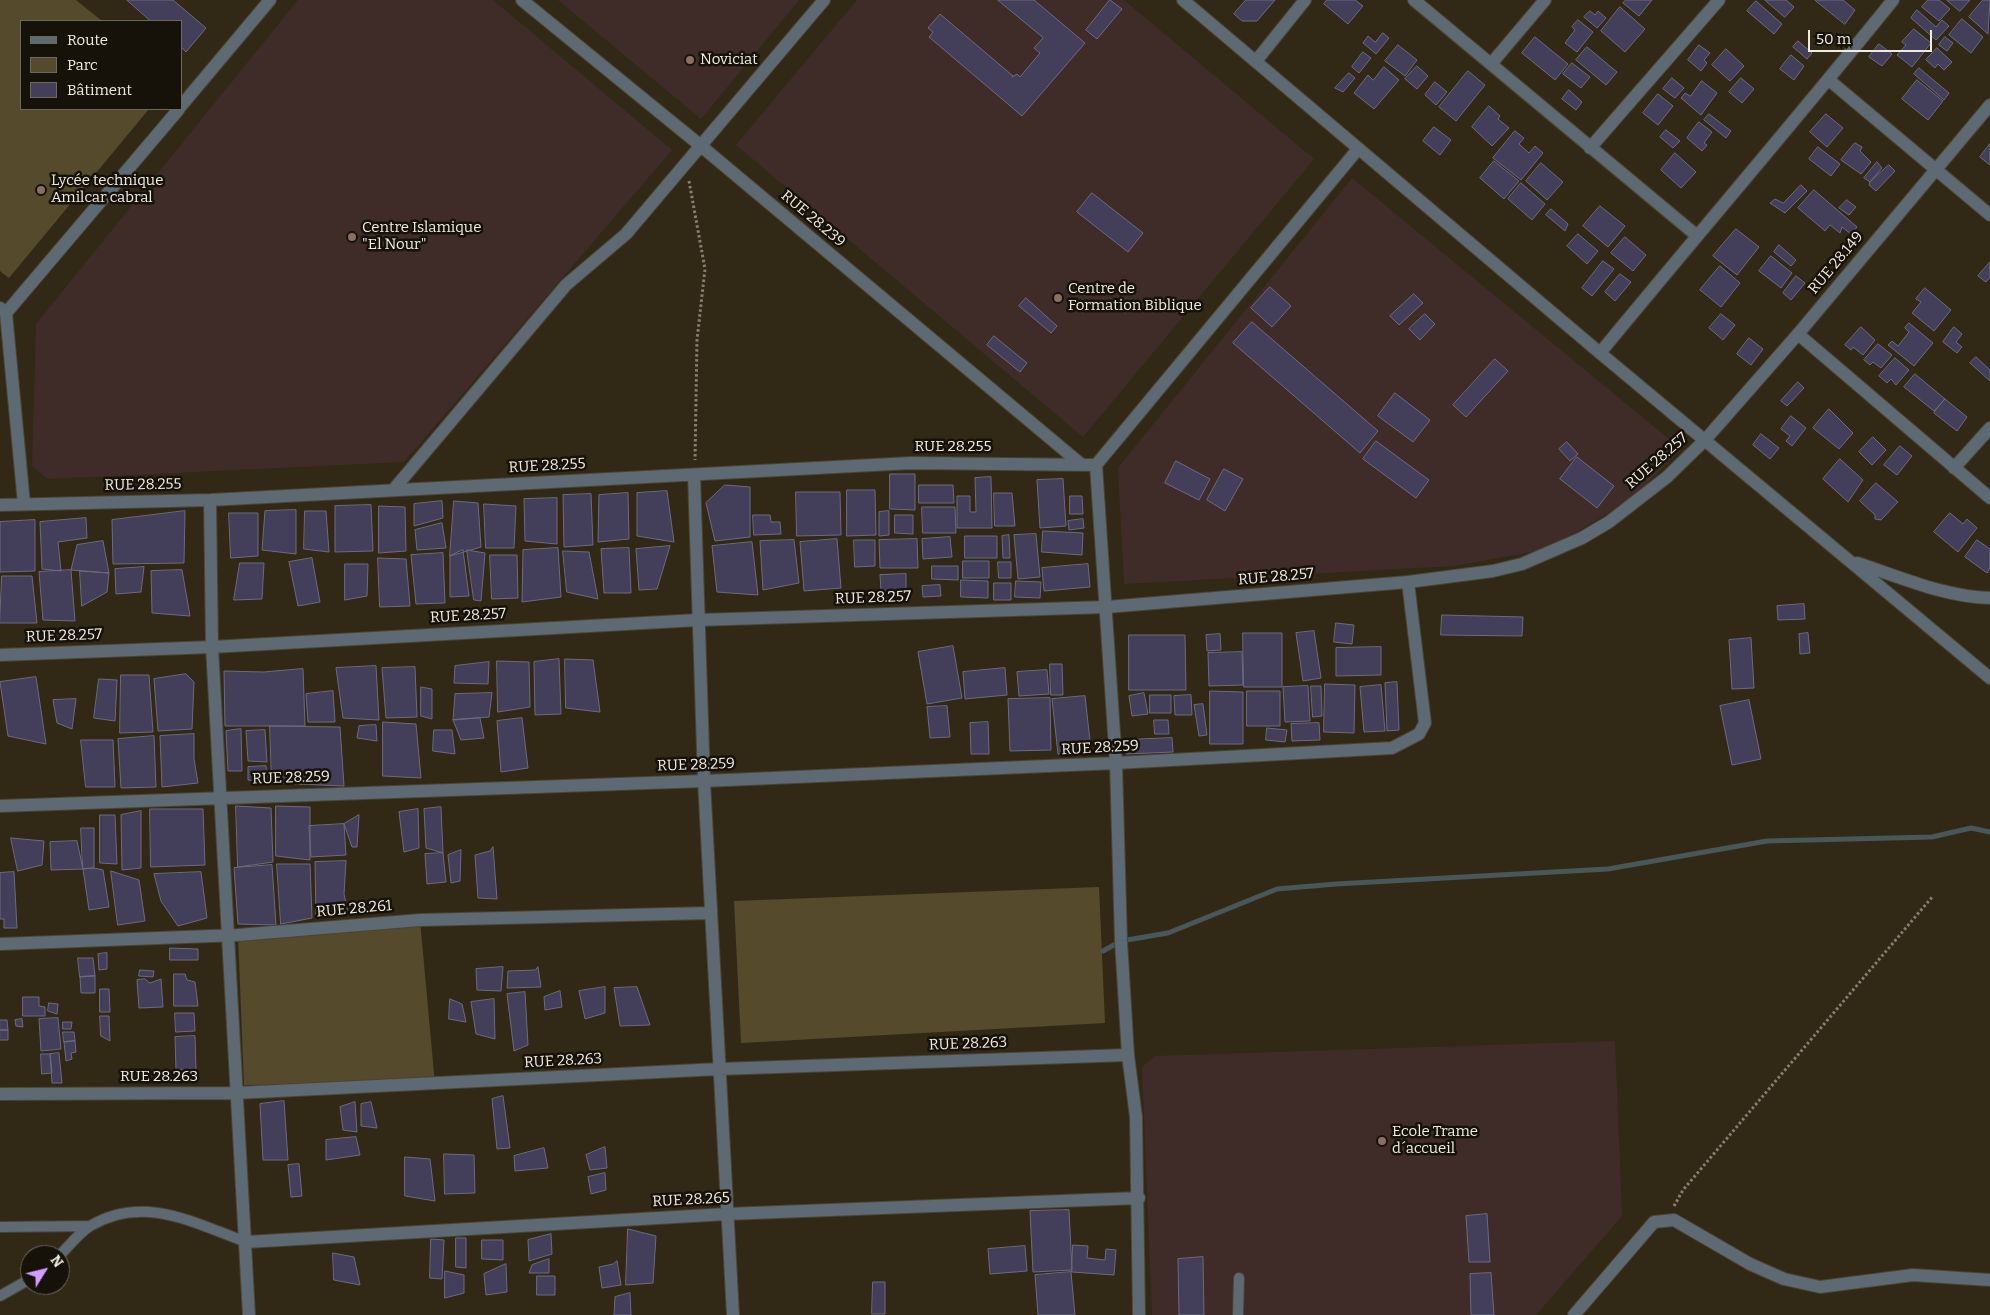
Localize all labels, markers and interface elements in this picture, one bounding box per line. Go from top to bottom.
legend [20,20,182,110]
scale bar [1810,20,1934,52]
text: 50 m [1816,30,1851,48]
text: Route [67,31,108,49]
place label: Noviciat [700,51,758,69]
marker: Noviciat [684,54,696,66]
text: Parc [67,56,98,74]
text: Bâtiment [67,81,132,99]
place label: Lycée technique Amilcar cabral [51,172,163,207]
marker: Lycée technique Amilcar cabral [35,184,47,196]
street label: RUE 28.239 [777,187,849,251]
place label: Centre Islamique "El Nour" [362,219,481,254]
street label: RUE 28.149 [1805,228,1867,298]
marker: Centre Islamique "El Nour" [346,231,358,243]
place label: Centre de Formation Biblique [1068,280,1202,315]
marker: Centre de Formation Biblique [1052,292,1064,304]
street label: RUE 28.257 [1622,429,1692,493]
street label: RUE 28.255 [914,438,992,456]
street label: RUE 28.255 [508,455,586,477]
street label: RUE 28.255 [104,475,182,495]
street label: RUE 28.257 [1237,565,1315,589]
street label: RUE 28.257 [835,588,911,608]
street label: RUE 28.257 [429,605,507,627]
street label: RUE 28.257 [26,626,102,646]
street label: RUE 28.259 [1061,737,1139,759]
street label: RUE 28.259 [657,755,735,775]
street label: RUE 28.259 [252,768,330,788]
street label: RUE 28.261 [315,897,393,921]
street label: RUE 28.263 [929,1034,1007,1054]
street label: RUE 28.263 [523,1050,603,1072]
street label: RUE 28.263 [120,1068,198,1086]
place label: Ecole Trame d´accueil [1392,1123,1478,1158]
marker: Ecole Trame d´accueil [1376,1135,1388,1147]
street label: RUE 28.265 [652,1189,730,1211]
north arrow [20,1245,70,1295]
text: N [47,1252,67,1271]

